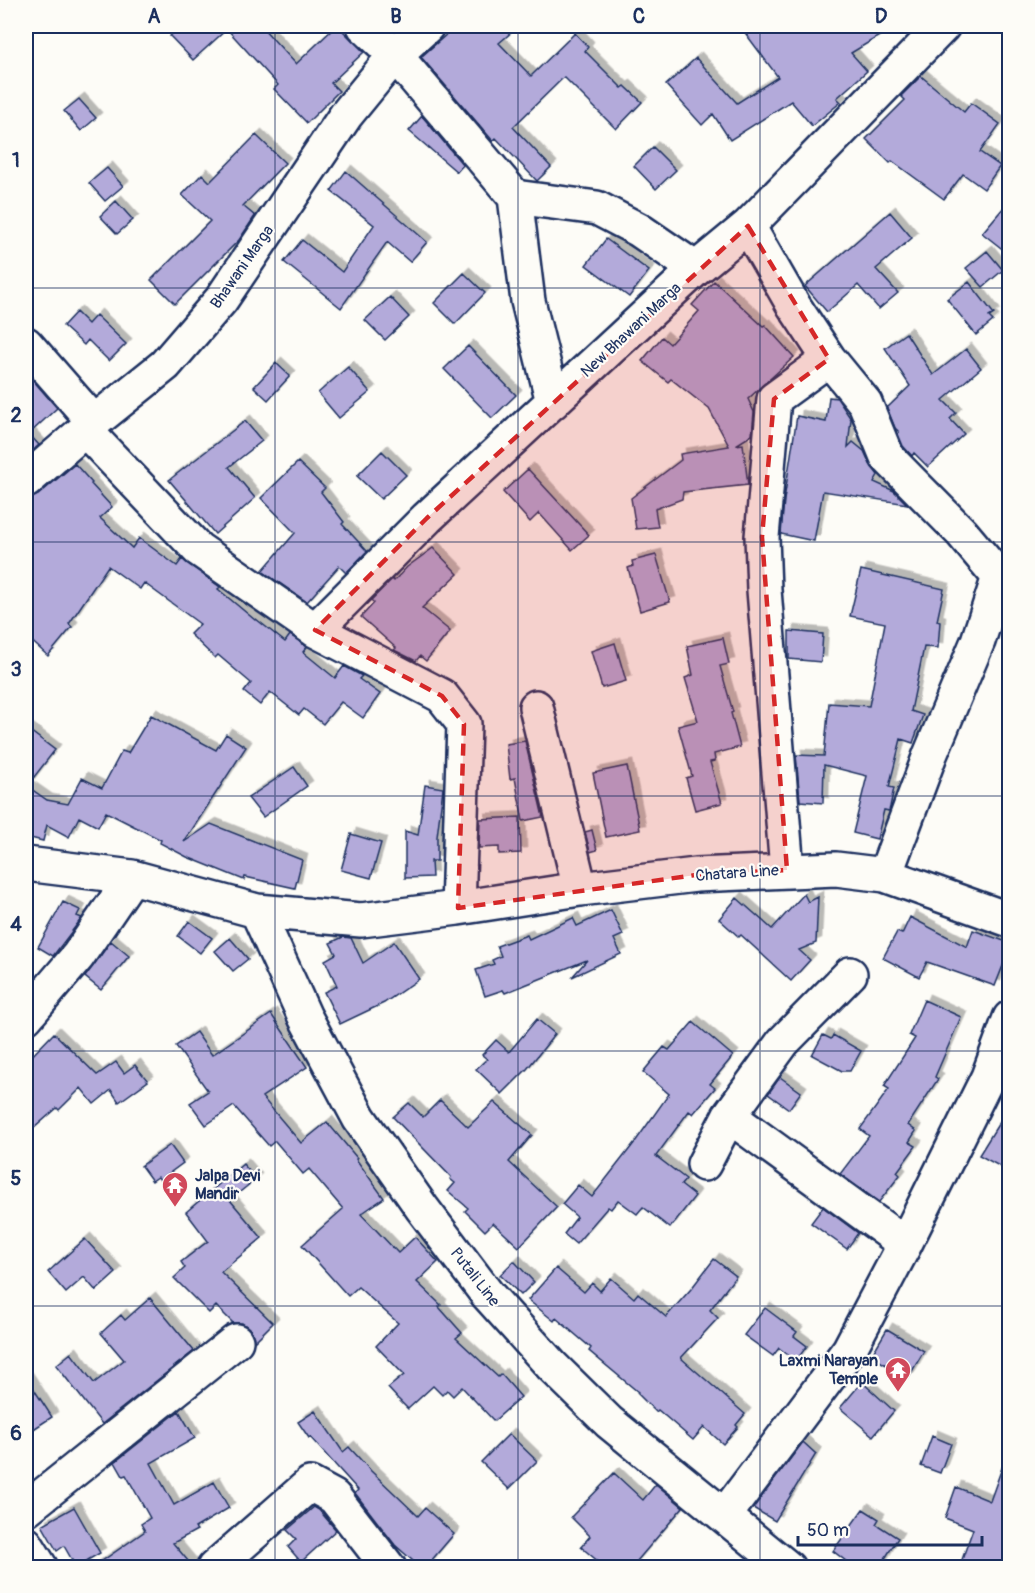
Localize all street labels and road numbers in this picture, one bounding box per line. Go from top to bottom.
street label: Bhawani Marga [206,221,278,313]
street label: New Bhawani Marga [577,278,685,382]
street label: Chatara Line [695,860,779,886]
street label: Putali Line [446,1243,504,1311]

